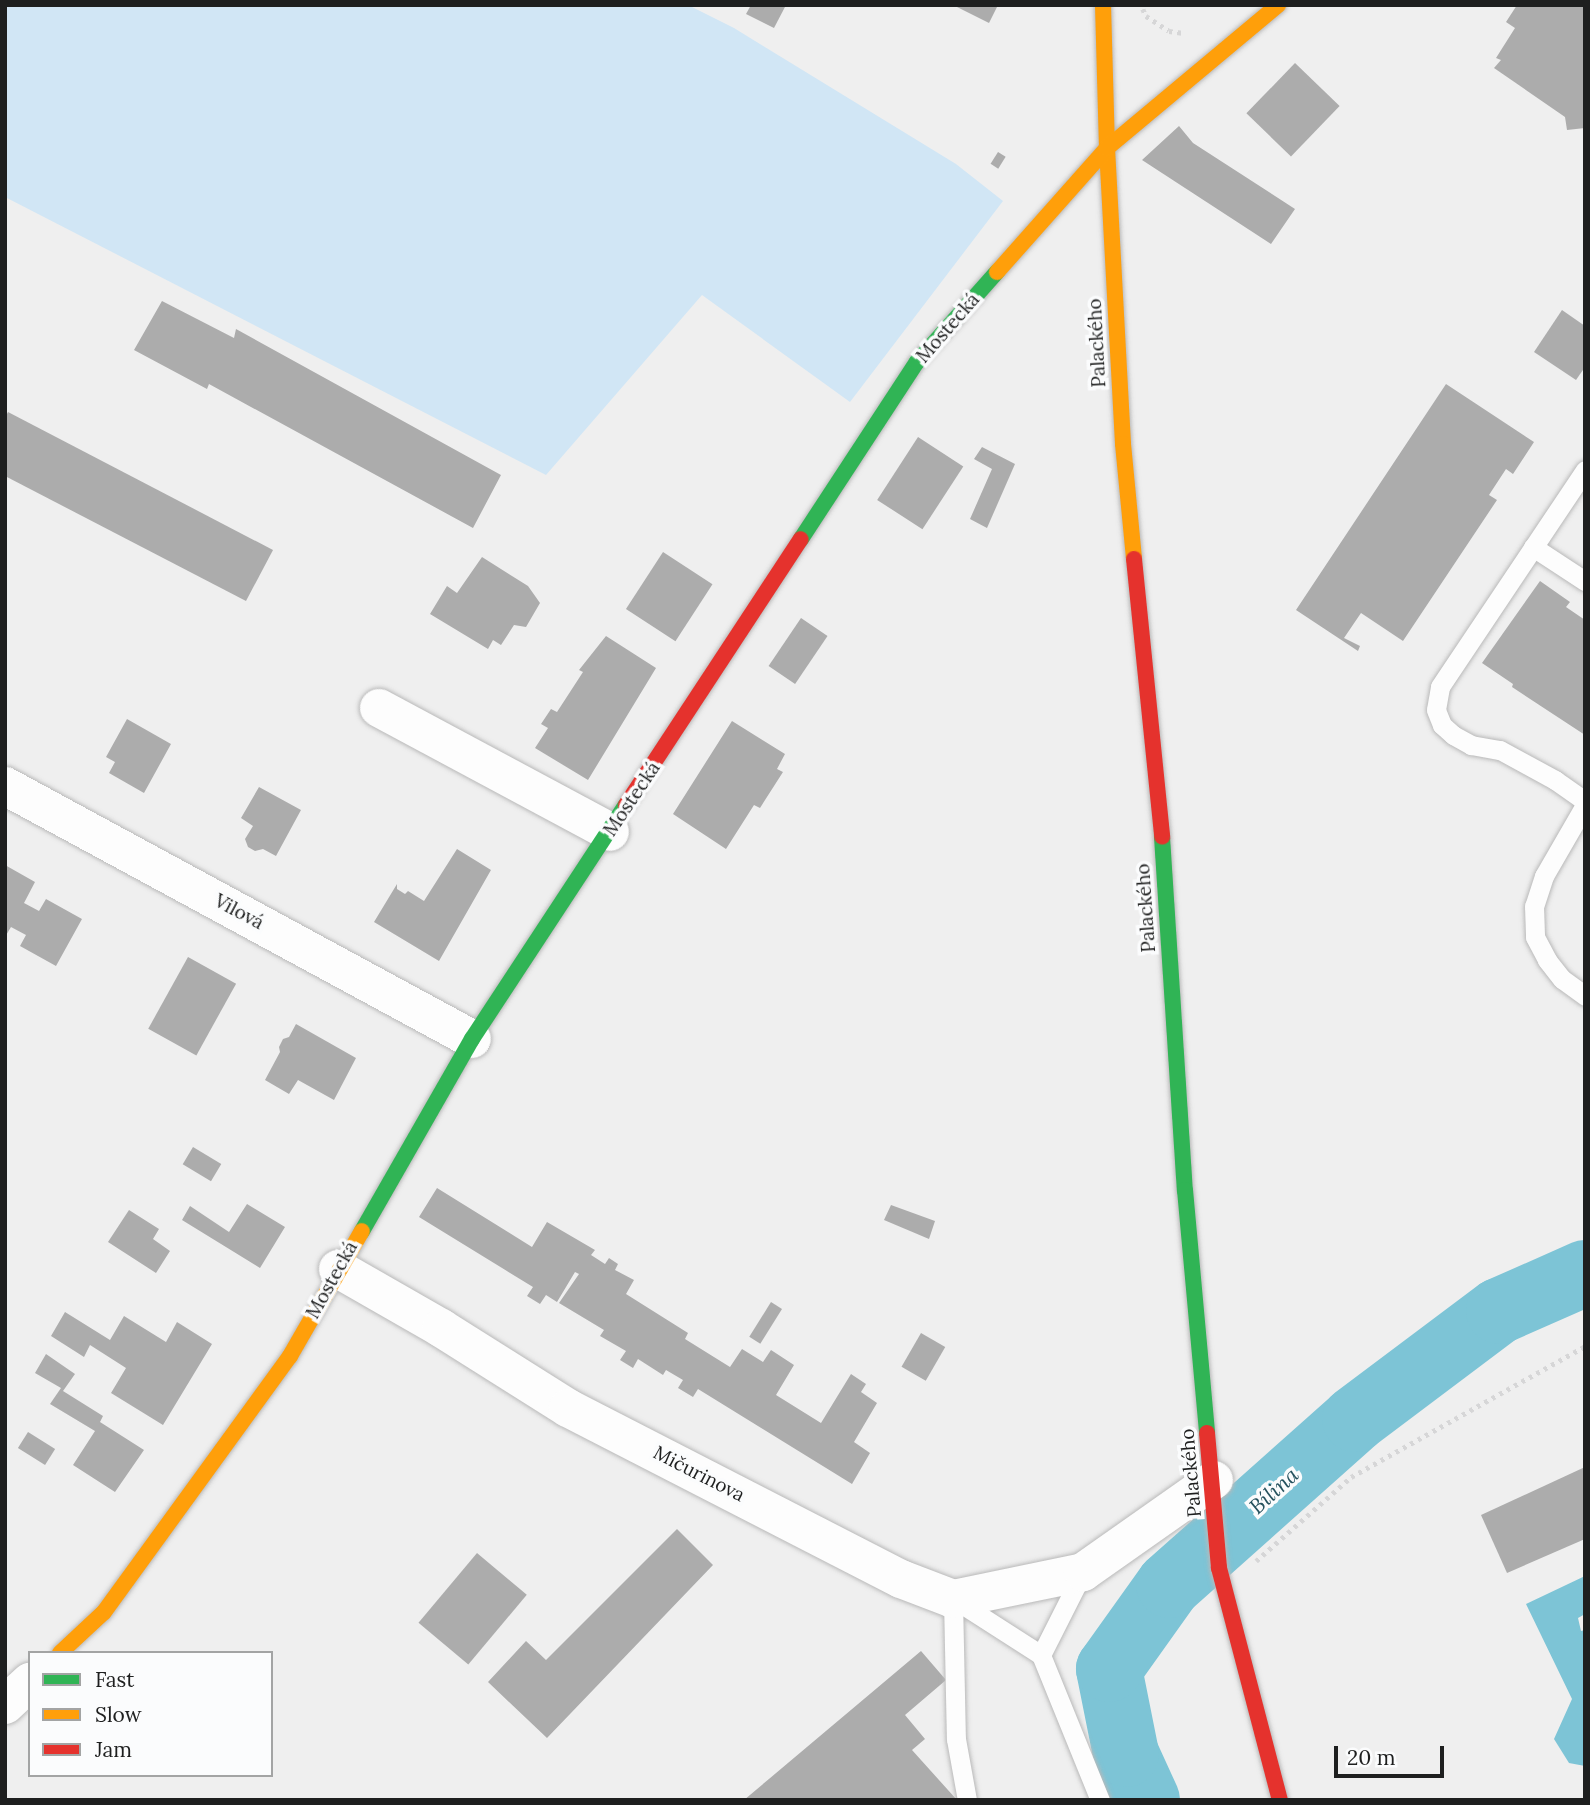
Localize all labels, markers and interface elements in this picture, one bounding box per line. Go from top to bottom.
street label: Mostecká [912,288,984,368]
street label: Palackého [1083,298,1111,388]
street label: Mostecká [599,757,665,841]
street label: Palackého [1132,863,1160,953]
street label: Vilová [210,890,268,934]
street label: Mostecká [301,1237,363,1323]
street label: Palackého [1176,1428,1206,1518]
street label: Mičurinova [649,1441,749,1507]
water label: Bílina [1244,1463,1304,1519]
legend [28,1651,273,1777]
text: Fast [95,1666,134,1693]
text: Slow [95,1701,142,1728]
scale bar [1338,1731,1448,1775]
text: Jam [95,1736,132,1763]
text: 20 m [1347,1744,1396,1771]

